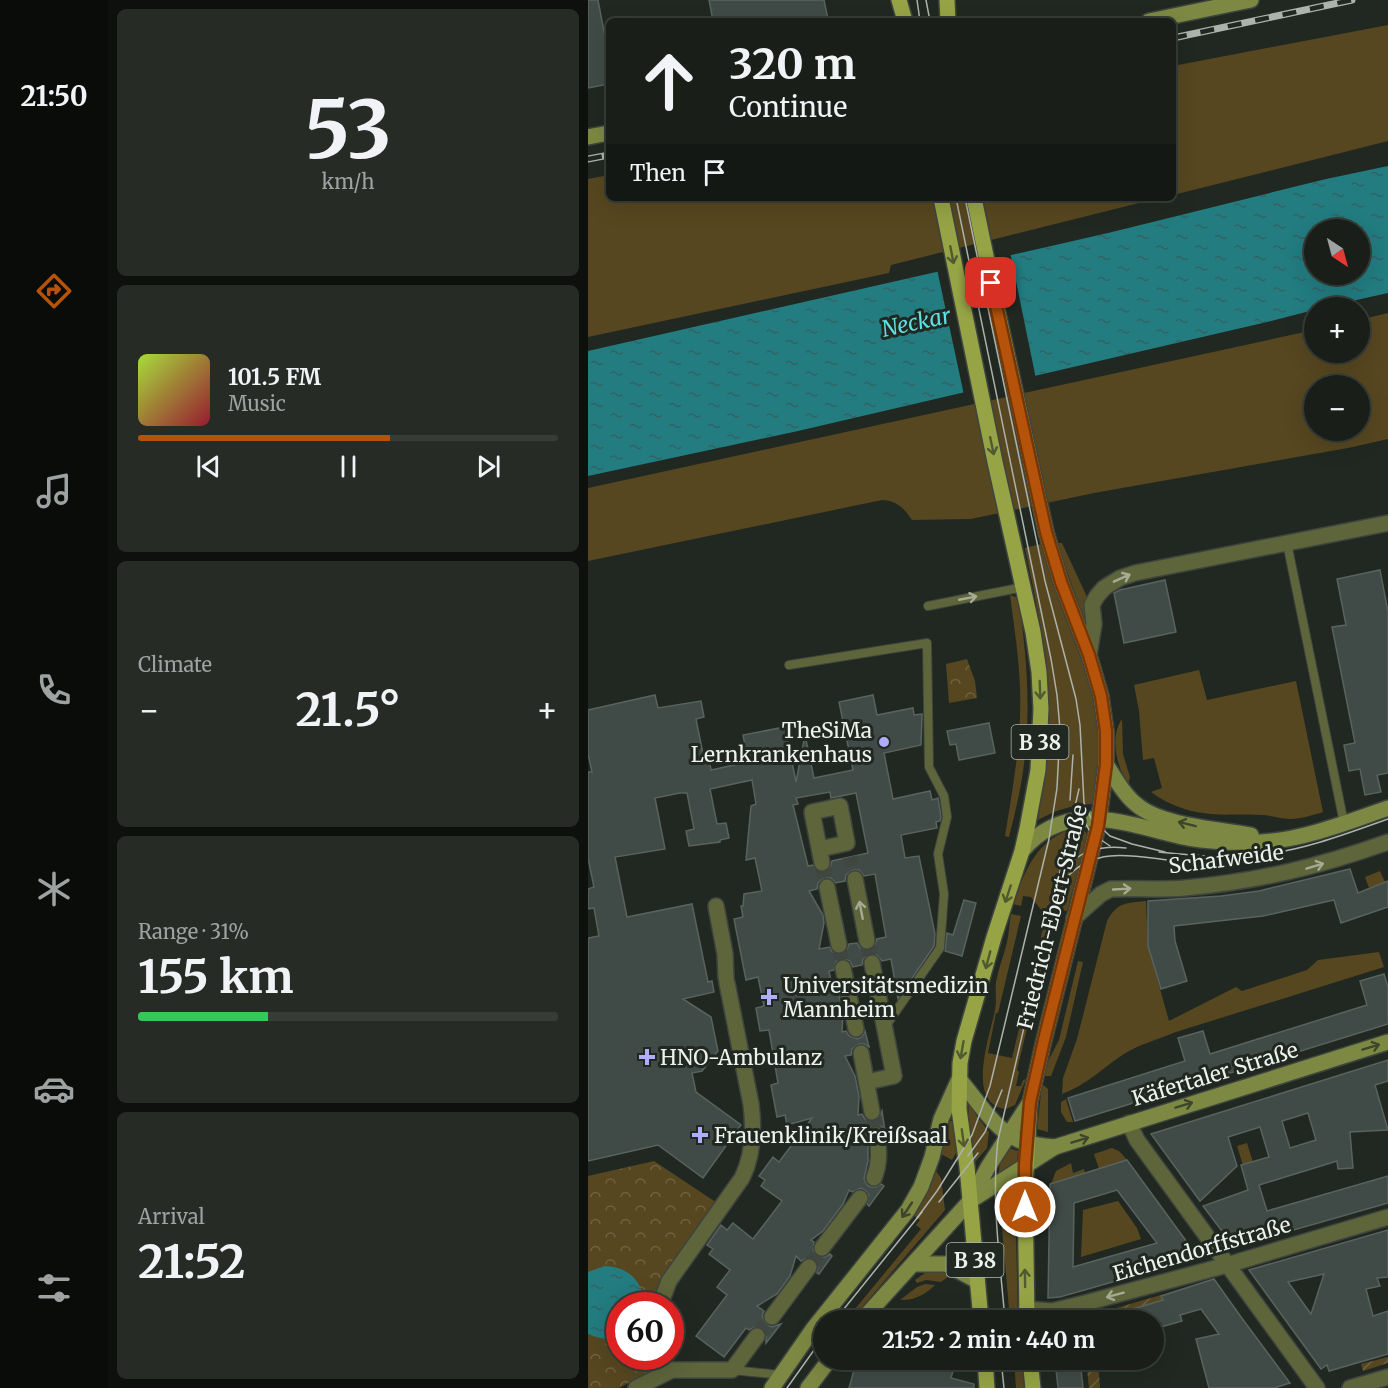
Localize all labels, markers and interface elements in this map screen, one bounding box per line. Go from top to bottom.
text: 320 m [729,38,856,90]
icon: ahead [630,42,708,120]
text: 21:50 [20,79,88,113]
text: 53 [304,81,392,179]
text: Continue [729,90,847,124]
icon: arrive [698,156,731,189]
text: Then [630,159,686,187]
text: km/h [322,169,374,194]
north arrow [1304,219,1370,285]
map controls [1304,219,1370,441]
one-way arrow [947,245,958,265]
pin [965,257,1016,308]
icon: arrive [974,266,1007,299]
icon: directions [33,270,75,312]
button: + [1304,297,1370,363]
water label: Neckar [879,301,954,343]
text: 101.5 FM [228,363,321,391]
button: − [1304,375,1370,441]
text: Music [228,391,286,416]
one-way arrow [986,437,998,456]
icon: previous [192,450,225,483]
icon: pause [332,450,365,483]
icon: next [472,450,505,483]
icon: music [33,470,75,512]
one-way arrow [1112,572,1130,584]
one-way arrow [958,592,978,603]
text: Climate [138,652,212,677]
icon: phone [33,669,75,711]
one-way arrow [1034,680,1045,700]
text: 21.5° [296,682,400,738]
text: − [138,690,160,731]
text: + [536,690,558,731]
place label: TheSiMa Lernkrankenhaus [691,717,872,768]
road number: B 38 [1012,725,1068,759]
marker: TheSiMa Lernkrankenhaus [877,735,891,749]
street label: Friedrich-Ebert-Straße [1011,802,1093,1032]
one-way arrow [1178,817,1197,829]
street label: Schafweide [1167,839,1285,879]
one-way arrow [1305,860,1324,871]
icon: climate [33,868,75,910]
one-way arrow [1112,883,1132,894]
one-way arrow [1002,884,1013,903]
one-way arrow [855,900,866,920]
text: Range · 31% [138,919,249,944]
text: 155 km [138,949,294,1005]
one-way arrow [981,950,993,969]
place label: Universitätsmedizin Mannheim [783,972,989,1023]
marker: Universitätsmedizin Mannheim [760,988,778,1006]
street label: Käfertaler Straße [1129,1036,1301,1112]
one-way arrow [957,1040,968,1060]
one-way arrow [1361,1041,1380,1052]
place label: HNO-Ambulanz [660,1044,822,1071]
marker: HNO-Ambulanz [638,1048,656,1066]
icon: car [33,1068,75,1110]
one-way arrow [1174,1099,1193,1110]
place label: Frauenklinik/Kreißsaal [714,1122,948,1149]
marker: Frauenklinik/Kreißsaal [691,1126,709,1144]
one-way arrow [957,1127,968,1147]
one-way arrow [1070,1134,1089,1145]
position arrow [993,1175,1057,1239]
one-way arrow [901,1201,913,1217]
text: Arrival [138,1204,205,1229]
street label: Eichendorffstraße [1110,1211,1294,1287]
text: 21:52 [138,1234,246,1290]
road number: B 38 [946,1243,1004,1277]
icon: filters [33,1267,75,1309]
one-way arrow [1020,1269,1031,1289]
one-way arrow [1106,1290,1125,1301]
speed limit sign: 60 [606,1292,684,1370]
text: 21:52 · 2 min · 440 m [882,1326,1095,1354]

